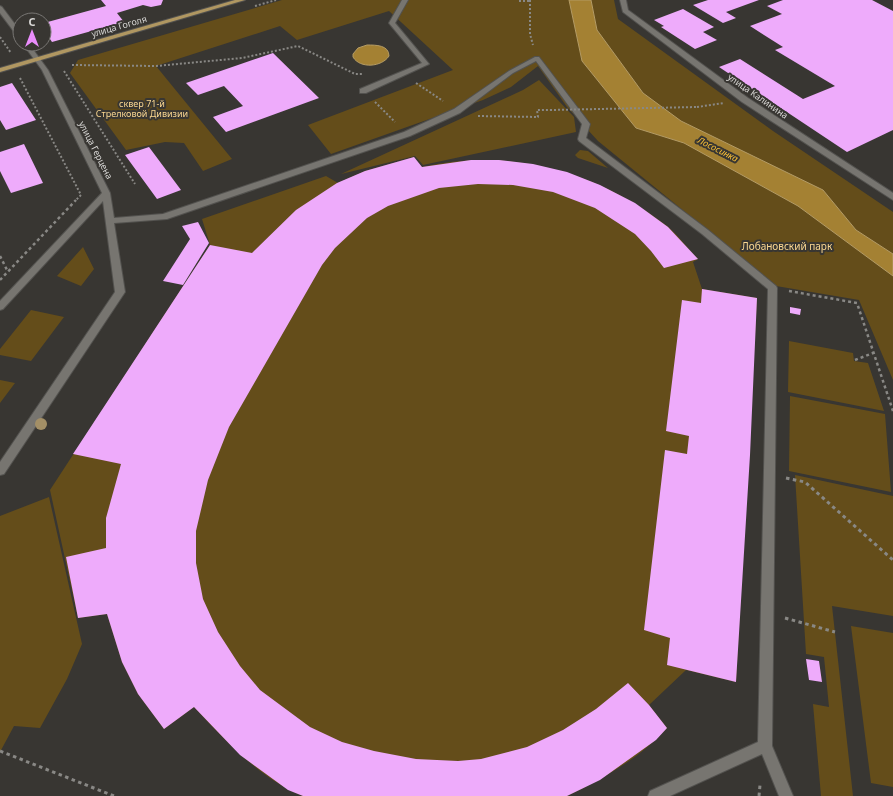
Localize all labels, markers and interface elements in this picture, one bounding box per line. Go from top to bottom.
north arrow [12,12,52,52]
street label: улица Гоголя [90,12,148,40]
text: С [28,14,36,29]
street label: улица Калинина [725,70,791,122]
park label: сквер 71-й Стрелковой Дивизии [96,97,188,120]
street label: улица Герцена [76,119,116,181]
water label: Лососинка [695,133,741,165]
park label: Лобановский парк [742,239,833,253]

